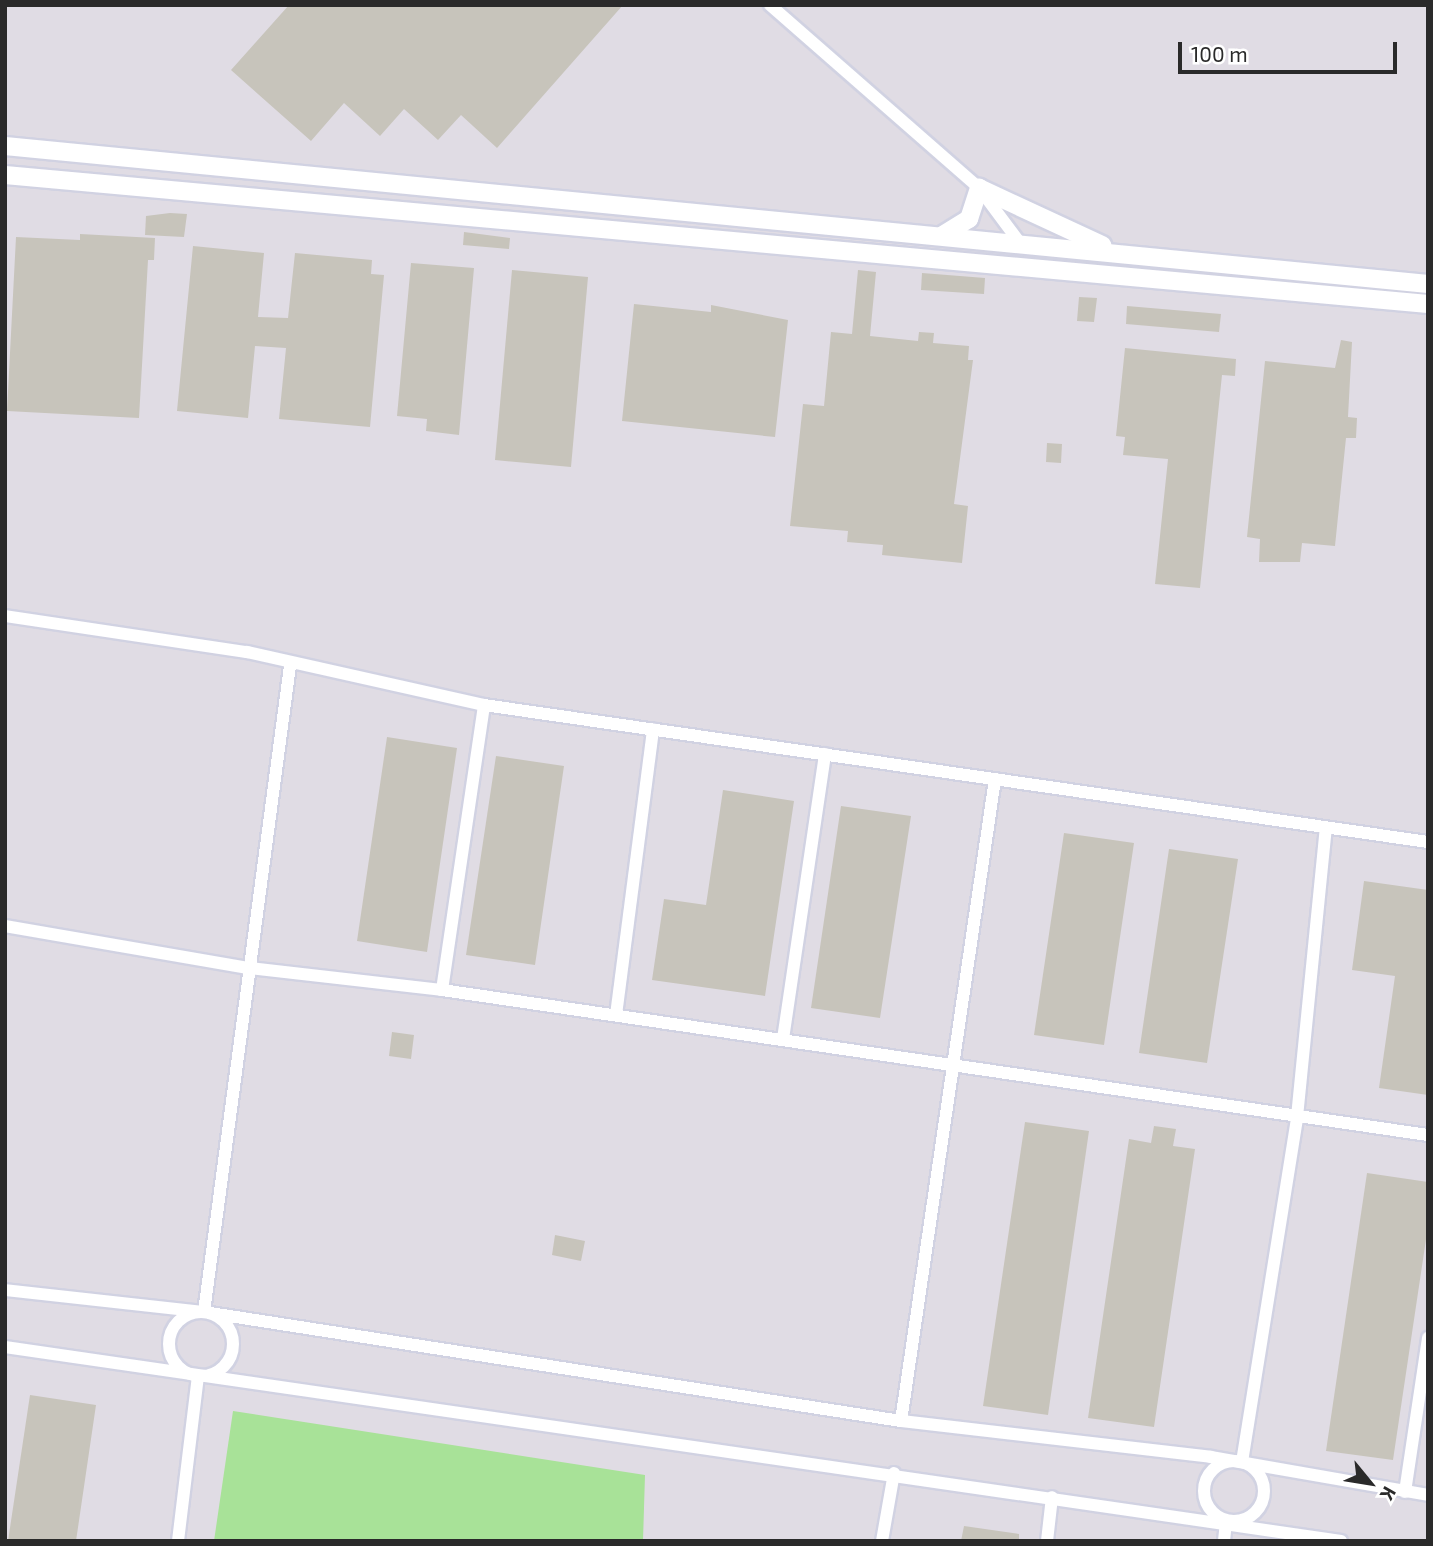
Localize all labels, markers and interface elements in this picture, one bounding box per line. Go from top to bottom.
scale bar [1181,28,1400,72]
text: 100 m [1191,41,1248,66]
north arrow [1335,1448,1405,1518]
text: K [1376,1483,1402,1505]

